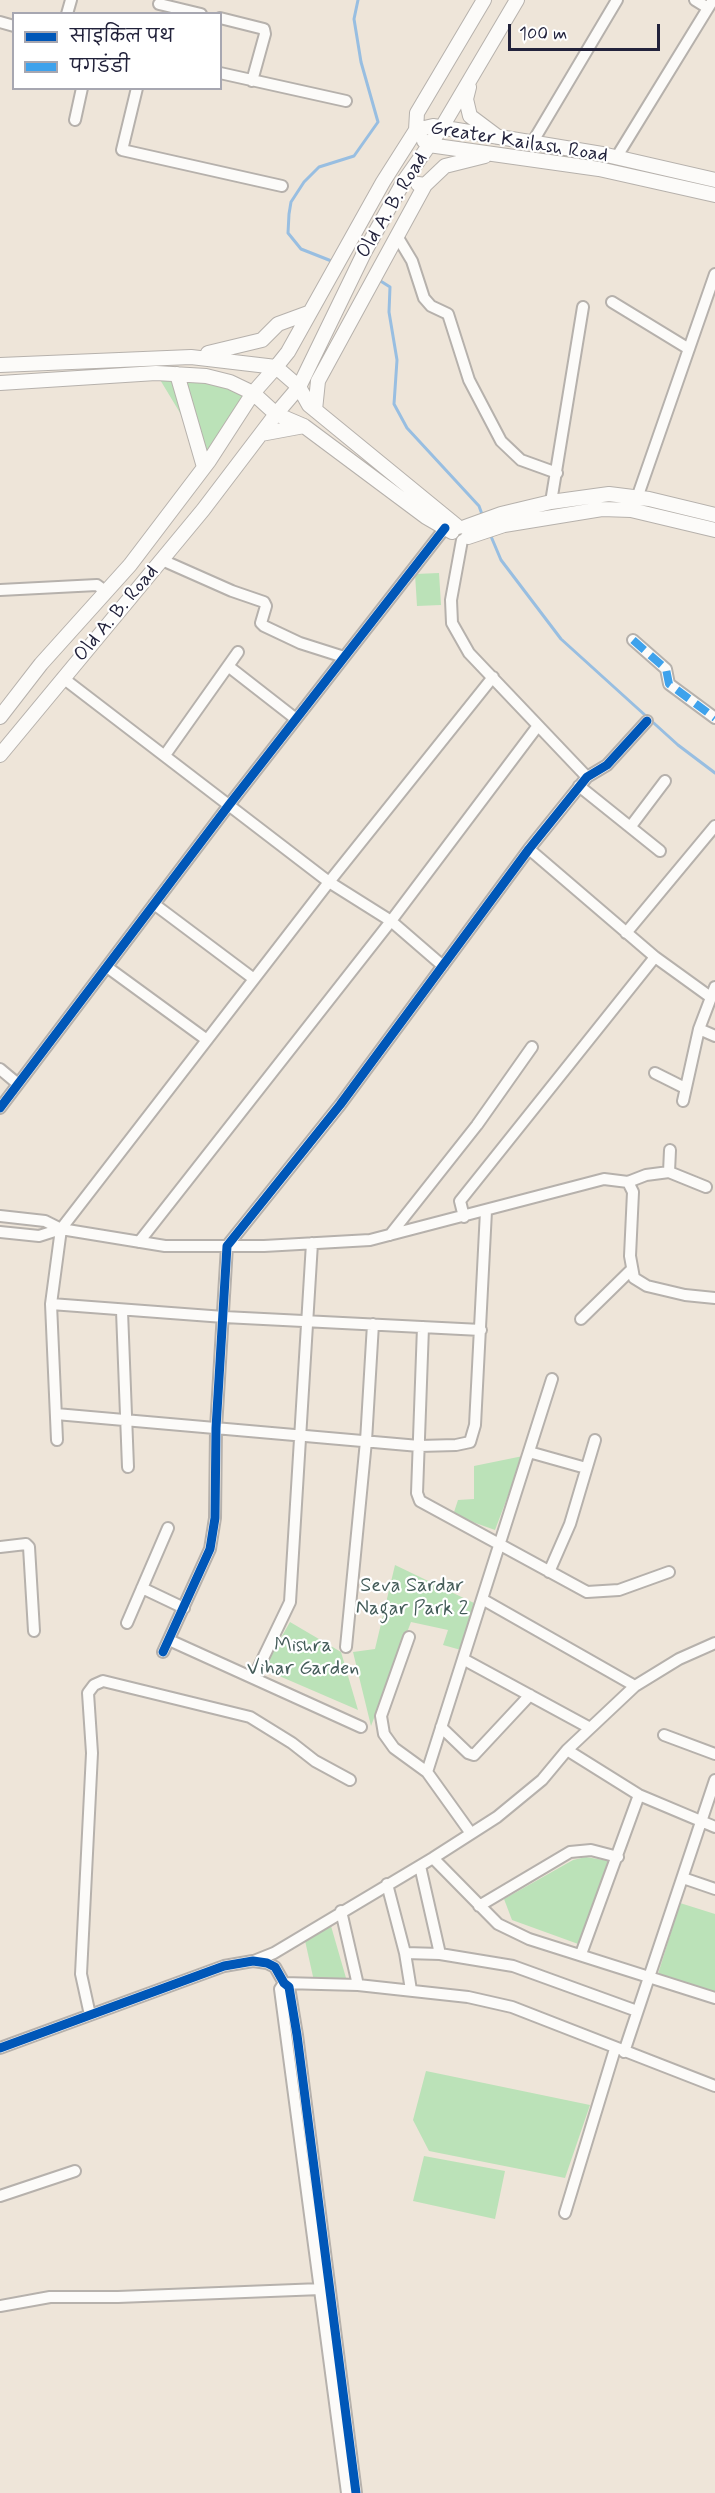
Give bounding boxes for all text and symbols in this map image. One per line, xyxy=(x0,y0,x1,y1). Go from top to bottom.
legend xyxy=(12,12,222,90)
scale bar xyxy=(511,12,662,50)
text: 100 m xyxy=(519,22,567,46)
text: साइकिल पथ xyxy=(70,25,174,49)
text: पगडंडी xyxy=(70,55,130,79)
street label: Greater Kailash Road xyxy=(429,117,609,169)
street label: Old A. B. Road xyxy=(352,149,434,263)
street label: Old A. B. Road xyxy=(70,561,164,667)
park label: Seva Sardar Nagar Park 2 xyxy=(356,1575,468,1622)
park label: Mishra Vihar Garden xyxy=(247,1635,359,1682)

